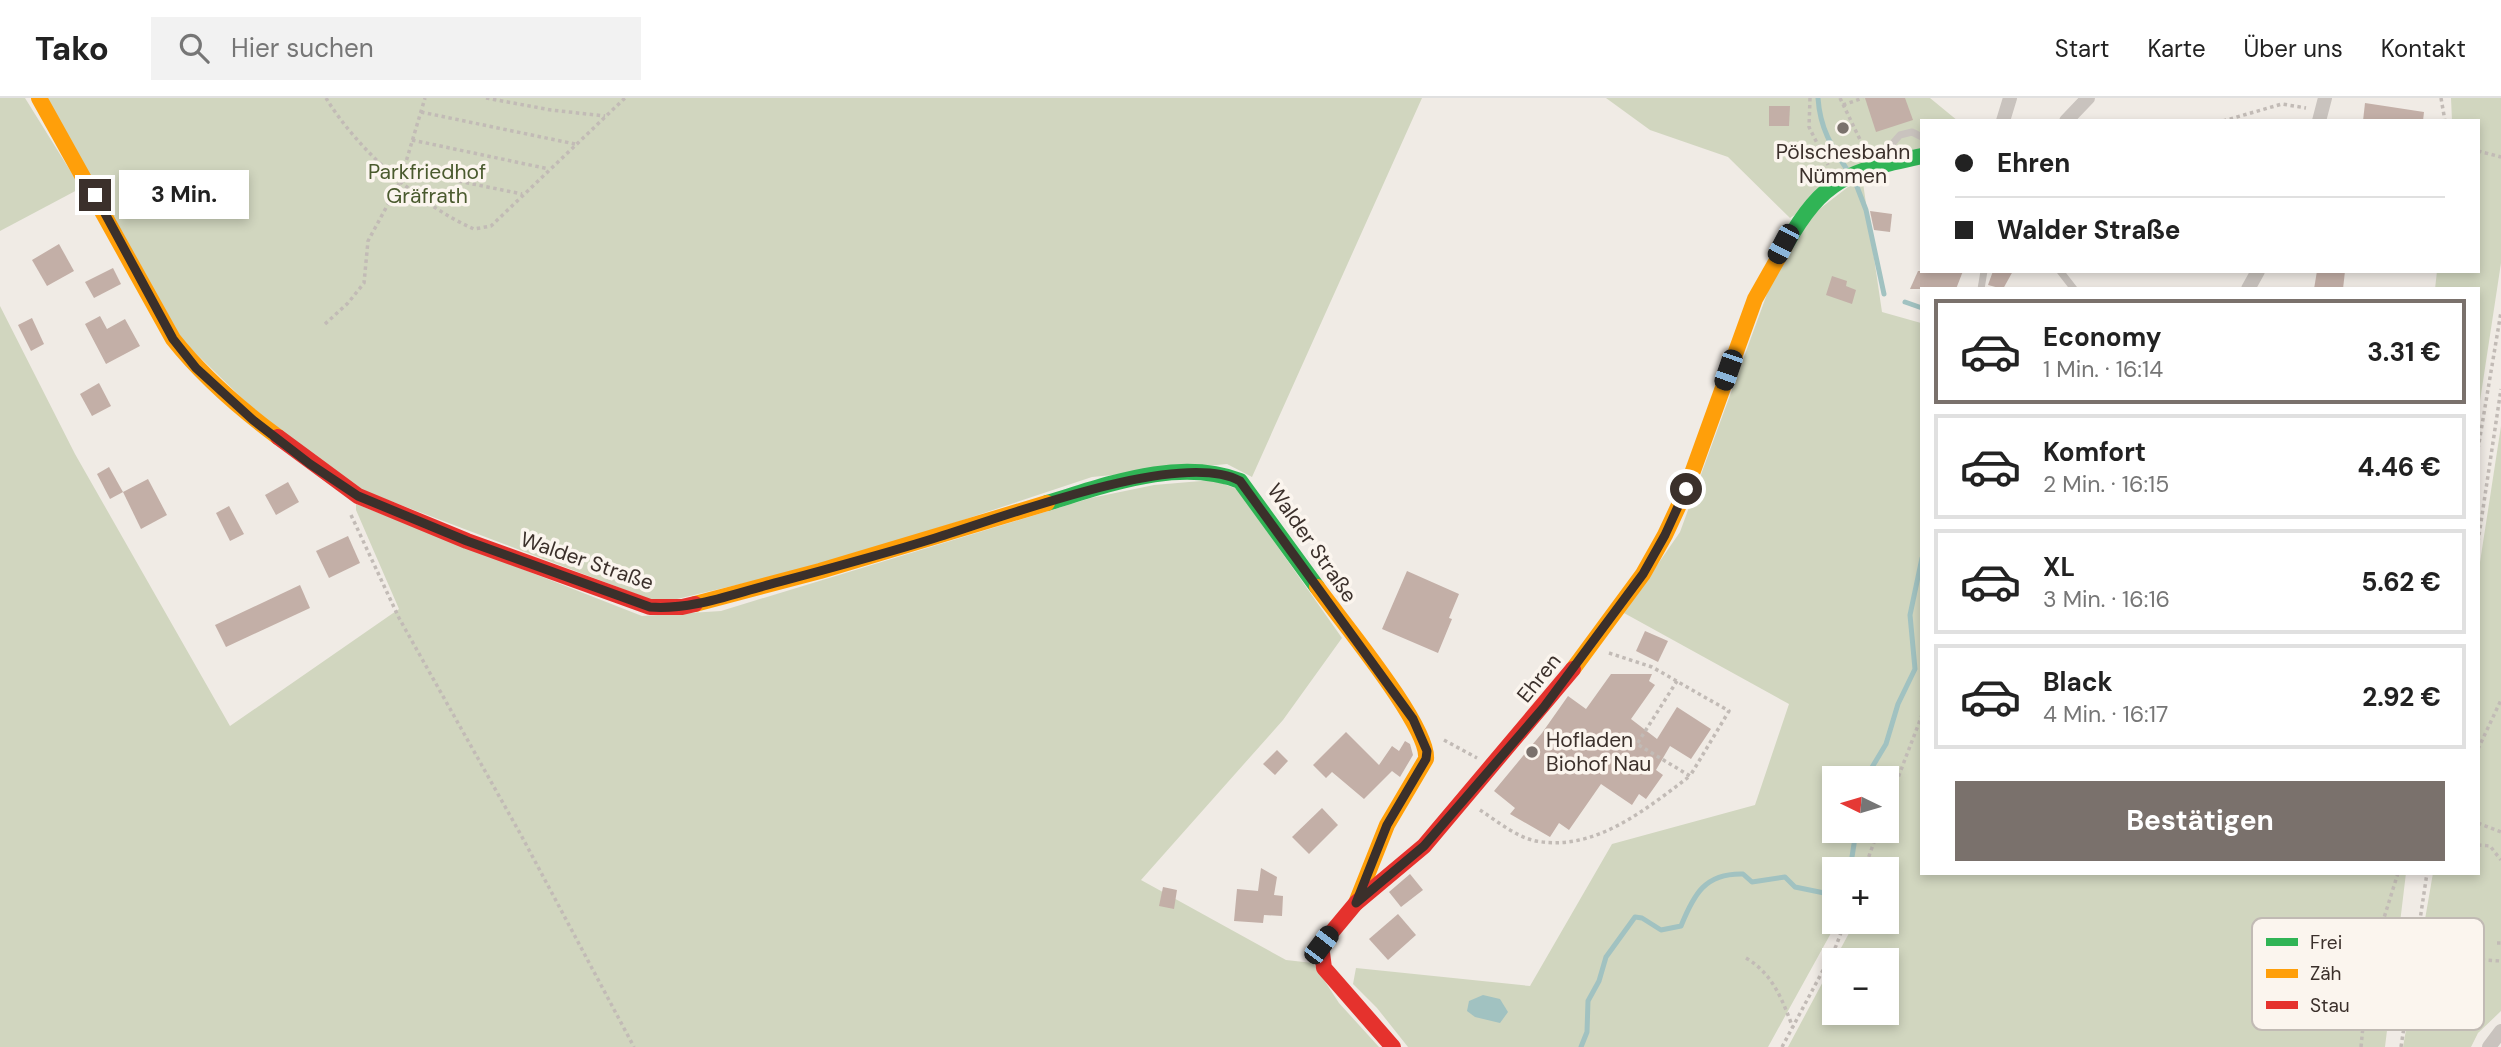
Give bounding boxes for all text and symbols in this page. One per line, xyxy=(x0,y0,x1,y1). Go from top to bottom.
search box xyxy=(151,17,641,80)
text: Tako xyxy=(35,27,109,70)
icon: search xyxy=(175,29,213,67)
text: Hier suchen xyxy=(231,31,374,65)
text: Start xyxy=(2055,33,2109,64)
text: Karte xyxy=(2147,33,2206,64)
text: Über uns xyxy=(2244,33,2343,64)
text: Kontakt xyxy=(2381,33,2466,64)
marker: Pölschesbahn Nümmen xyxy=(1835,120,1851,136)
place label: Pölschesbahn Nümmen xyxy=(1776,138,1910,190)
text: Ehren xyxy=(1997,146,2070,180)
park label: Parkfriedhof Gräfrath xyxy=(368,158,486,210)
callout: 3 Min. xyxy=(119,170,249,220)
route end xyxy=(79,179,111,211)
text: 3 Min. xyxy=(151,179,217,209)
text: Walder Straße xyxy=(1997,213,2180,247)
car xyxy=(1764,221,1803,267)
icon: car xyxy=(1959,320,2022,383)
text: Economy xyxy=(2043,320,2161,354)
text: 3.31 € xyxy=(2367,335,2441,369)
car xyxy=(1712,347,1745,393)
text: 1 Min. · 16:14 xyxy=(2043,354,2163,384)
icon: car xyxy=(1959,435,2022,498)
text: Komfort xyxy=(2043,435,2146,469)
text: 4.46 € xyxy=(2358,450,2441,484)
text: 2 Min. · 16:15 xyxy=(2043,469,2169,499)
route start xyxy=(1670,473,1702,505)
street label: Walder Straße xyxy=(1261,478,1363,608)
street label: Walder Straße xyxy=(517,525,657,597)
icon: car xyxy=(1959,550,2022,613)
text: XL xyxy=(2043,550,2075,584)
text: 5.62 € xyxy=(2361,565,2441,599)
text: 3 Min. · 16:16 xyxy=(2043,584,2170,614)
street label: Ehren xyxy=(1511,648,1567,708)
icon: car xyxy=(1959,665,2022,728)
text: Black xyxy=(2043,665,2113,699)
text: 2.92 € xyxy=(2362,680,2441,714)
text: 4 Min. · 16:17 xyxy=(2043,699,2168,729)
place label: Hofladen Biohof Nau xyxy=(1546,726,1651,778)
marker: Hofladen Biohof Nau xyxy=(1524,744,1540,760)
north arrow xyxy=(1822,766,1899,844)
map controls xyxy=(1822,766,1899,1025)
button: Bestätigen xyxy=(1955,781,2445,861)
button: + xyxy=(1822,857,1899,934)
legend xyxy=(2252,918,2484,1030)
car xyxy=(1300,922,1343,968)
text: Frei xyxy=(2310,930,2342,955)
button: − xyxy=(1822,948,1899,1025)
text: Zäh xyxy=(2310,961,2342,986)
text: Stau xyxy=(2310,993,2350,1018)

